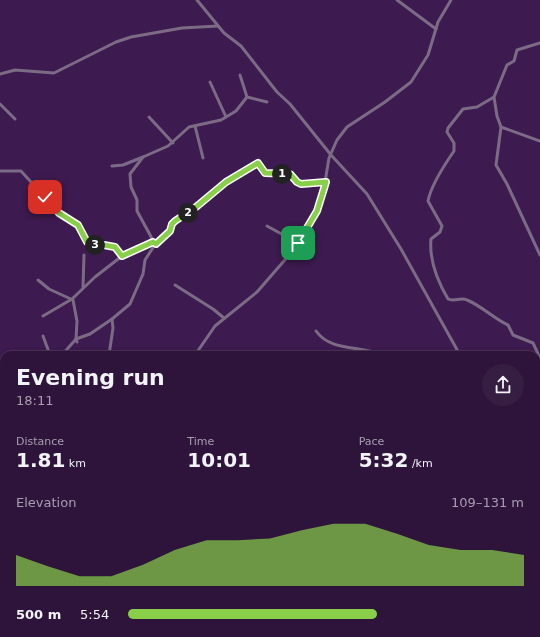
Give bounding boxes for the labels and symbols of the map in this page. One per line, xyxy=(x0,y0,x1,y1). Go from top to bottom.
pin: 1 xyxy=(272,164,292,184)
pin xyxy=(28,180,62,214)
pin: 2 xyxy=(178,203,198,223)
pin xyxy=(281,226,315,260)
pin: 3 xyxy=(85,235,105,255)

